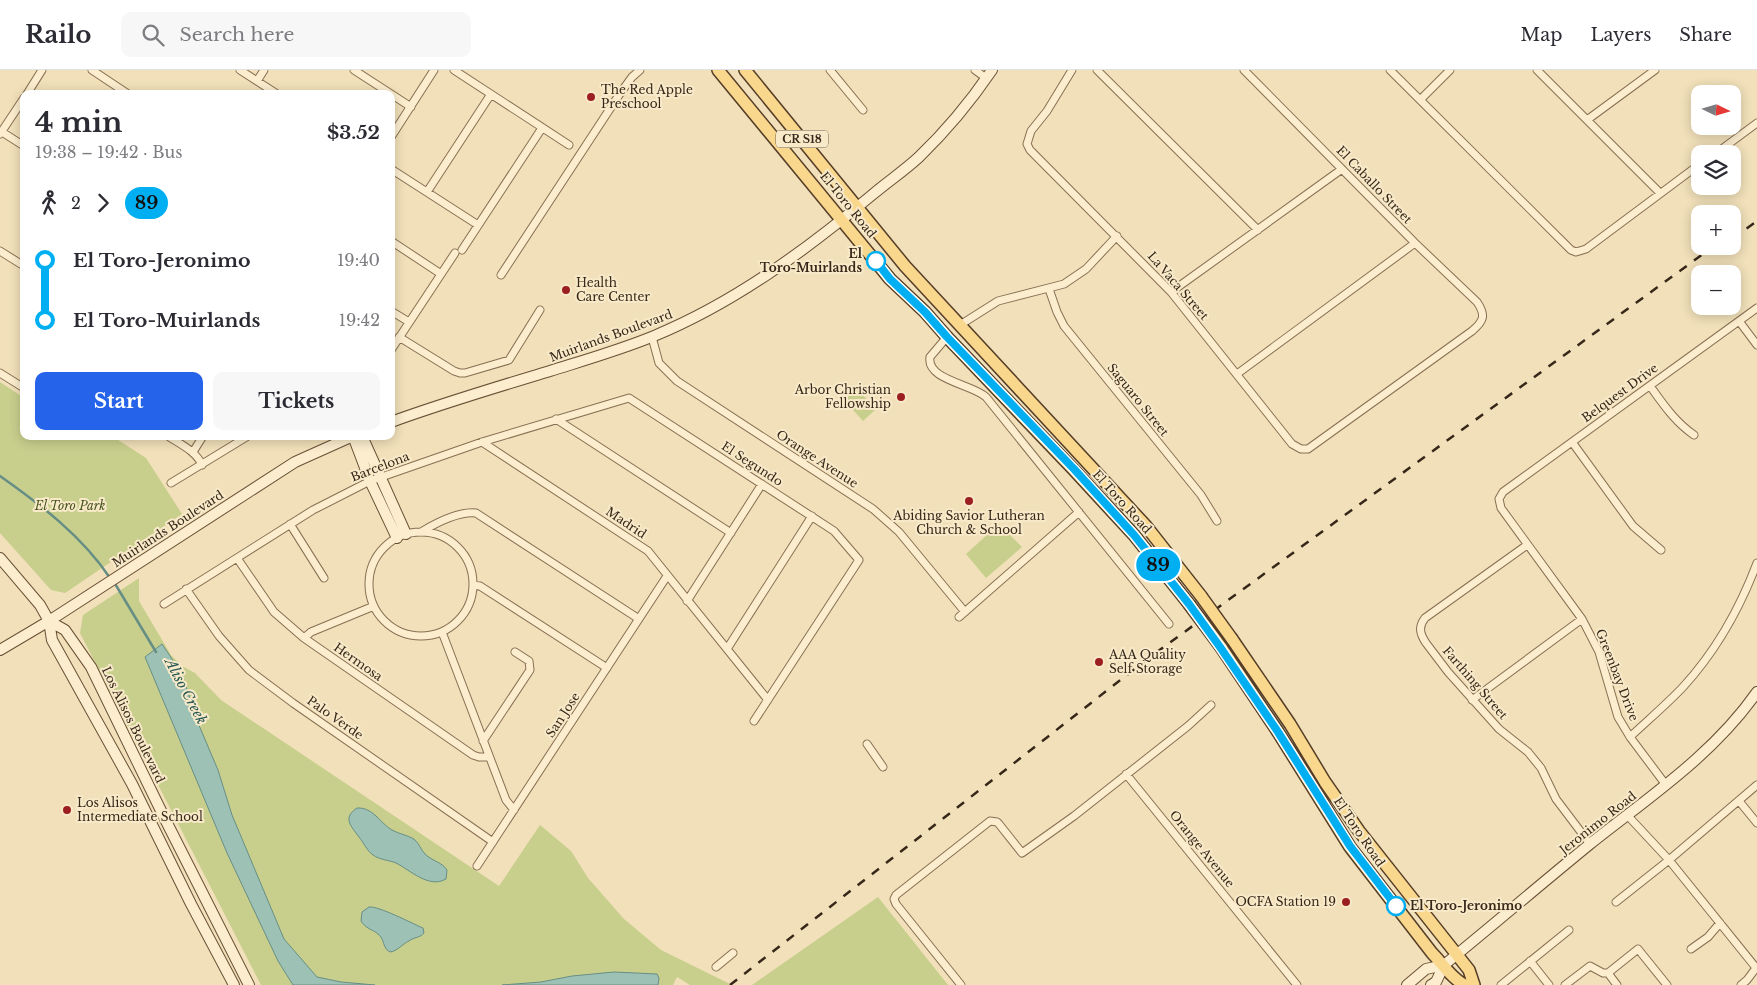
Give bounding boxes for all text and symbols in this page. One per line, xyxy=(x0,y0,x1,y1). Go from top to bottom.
search box xyxy=(121,12,471,57)
text: Railo xyxy=(25,20,91,49)
icon: search xyxy=(139,21,167,49)
text: Search here xyxy=(179,23,294,46)
text: Map xyxy=(1521,24,1562,46)
text: Layers xyxy=(1590,24,1651,46)
text: Share xyxy=(1679,24,1732,46)
place label: The Red Apple Preschool xyxy=(601,82,693,111)
north arrow xyxy=(1691,85,1741,135)
map controls xyxy=(1691,85,1741,315)
marker: The Red Apple Preschool xyxy=(585,91,597,103)
text: 4 min xyxy=(35,105,122,140)
text: $3.52 xyxy=(327,121,380,144)
road number: CR S18 xyxy=(776,131,828,148)
text: 19:38 – 19:42 · Bus xyxy=(35,142,182,162)
street label: El Caballo Street xyxy=(1334,143,1416,227)
button: layers xyxy=(1691,145,1741,195)
street label: El Toro Road xyxy=(817,169,880,241)
icon: walk xyxy=(35,189,63,217)
icon: forward xyxy=(89,189,117,217)
text: 89 xyxy=(135,192,158,214)
text: 2 xyxy=(71,193,81,213)
button: + xyxy=(1691,205,1741,255)
place label: El Toro-Muirlands xyxy=(760,246,863,275)
street label: La Vaca Street xyxy=(1145,248,1212,323)
text: El Toro-Jeronimo xyxy=(73,249,251,272)
text: 19:40 xyxy=(337,250,380,270)
marker: El Toro-Muirlands xyxy=(866,251,886,271)
button: − xyxy=(1691,265,1741,315)
place label: Health Care Center xyxy=(576,275,650,304)
marker: Health Care Center xyxy=(560,284,572,296)
street label: Muirlands Boulevard xyxy=(547,306,674,365)
text: El Toro-Muirlands xyxy=(73,309,260,332)
text: 19:42 xyxy=(339,310,380,330)
street label: Saguaro Street xyxy=(1104,360,1173,439)
street label: Belquest Drive xyxy=(1579,360,1661,425)
button: Start xyxy=(35,372,203,430)
button: Tickets xyxy=(213,372,380,430)
place label: Arbor Christian Fellowship xyxy=(794,382,891,411)
marker: Arbor Christian Fellowship xyxy=(895,391,907,403)
street label: Orange Avenue xyxy=(773,427,861,491)
street label: El Segundo xyxy=(719,438,786,489)
street label: Barcelona xyxy=(348,448,412,485)
street label: El Toro Road xyxy=(1090,467,1155,537)
street label: Muirlands Boulevard xyxy=(109,487,226,570)
marker: Abiding Savior Lutheran Church & School xyxy=(963,495,975,507)
park label: El Toro Park xyxy=(34,498,105,513)
street label: Madrid xyxy=(603,504,649,542)
place label: Abiding Savior Lutheran Church & School xyxy=(892,508,1045,537)
line badge: 89 xyxy=(1136,549,1180,581)
text: 89 xyxy=(1146,554,1170,576)
street label: Greenbay Drive xyxy=(1593,627,1642,723)
street label: Hermosa xyxy=(331,639,386,684)
street label: Farthing Street xyxy=(1440,643,1511,723)
place label: AAA Quality Self Storage xyxy=(1108,647,1186,676)
water label: Aliso Creek xyxy=(160,653,211,727)
marker: AAA Quality Self Storage xyxy=(1093,656,1105,668)
street label: Los Alisos Boulevard xyxy=(99,664,168,785)
street label: San Jose xyxy=(542,689,583,740)
street label: Palo Verde xyxy=(304,693,366,743)
street label: Jeronimo Road xyxy=(1555,788,1639,858)
street label: El Toro Road xyxy=(1331,794,1388,869)
place label: Los Alisos Intermediate School xyxy=(77,795,203,824)
marker: Los Alisos Intermediate School xyxy=(61,804,73,816)
street label: Orange Avenue xyxy=(1167,807,1238,890)
place label: OCFA Station 19 xyxy=(1235,894,1336,909)
marker: OCFA Station 19 xyxy=(1340,896,1352,908)
marker: El Toro-Jeronimo xyxy=(1386,896,1406,916)
place label: El Toro-Jeronimo xyxy=(1410,898,1522,913)

